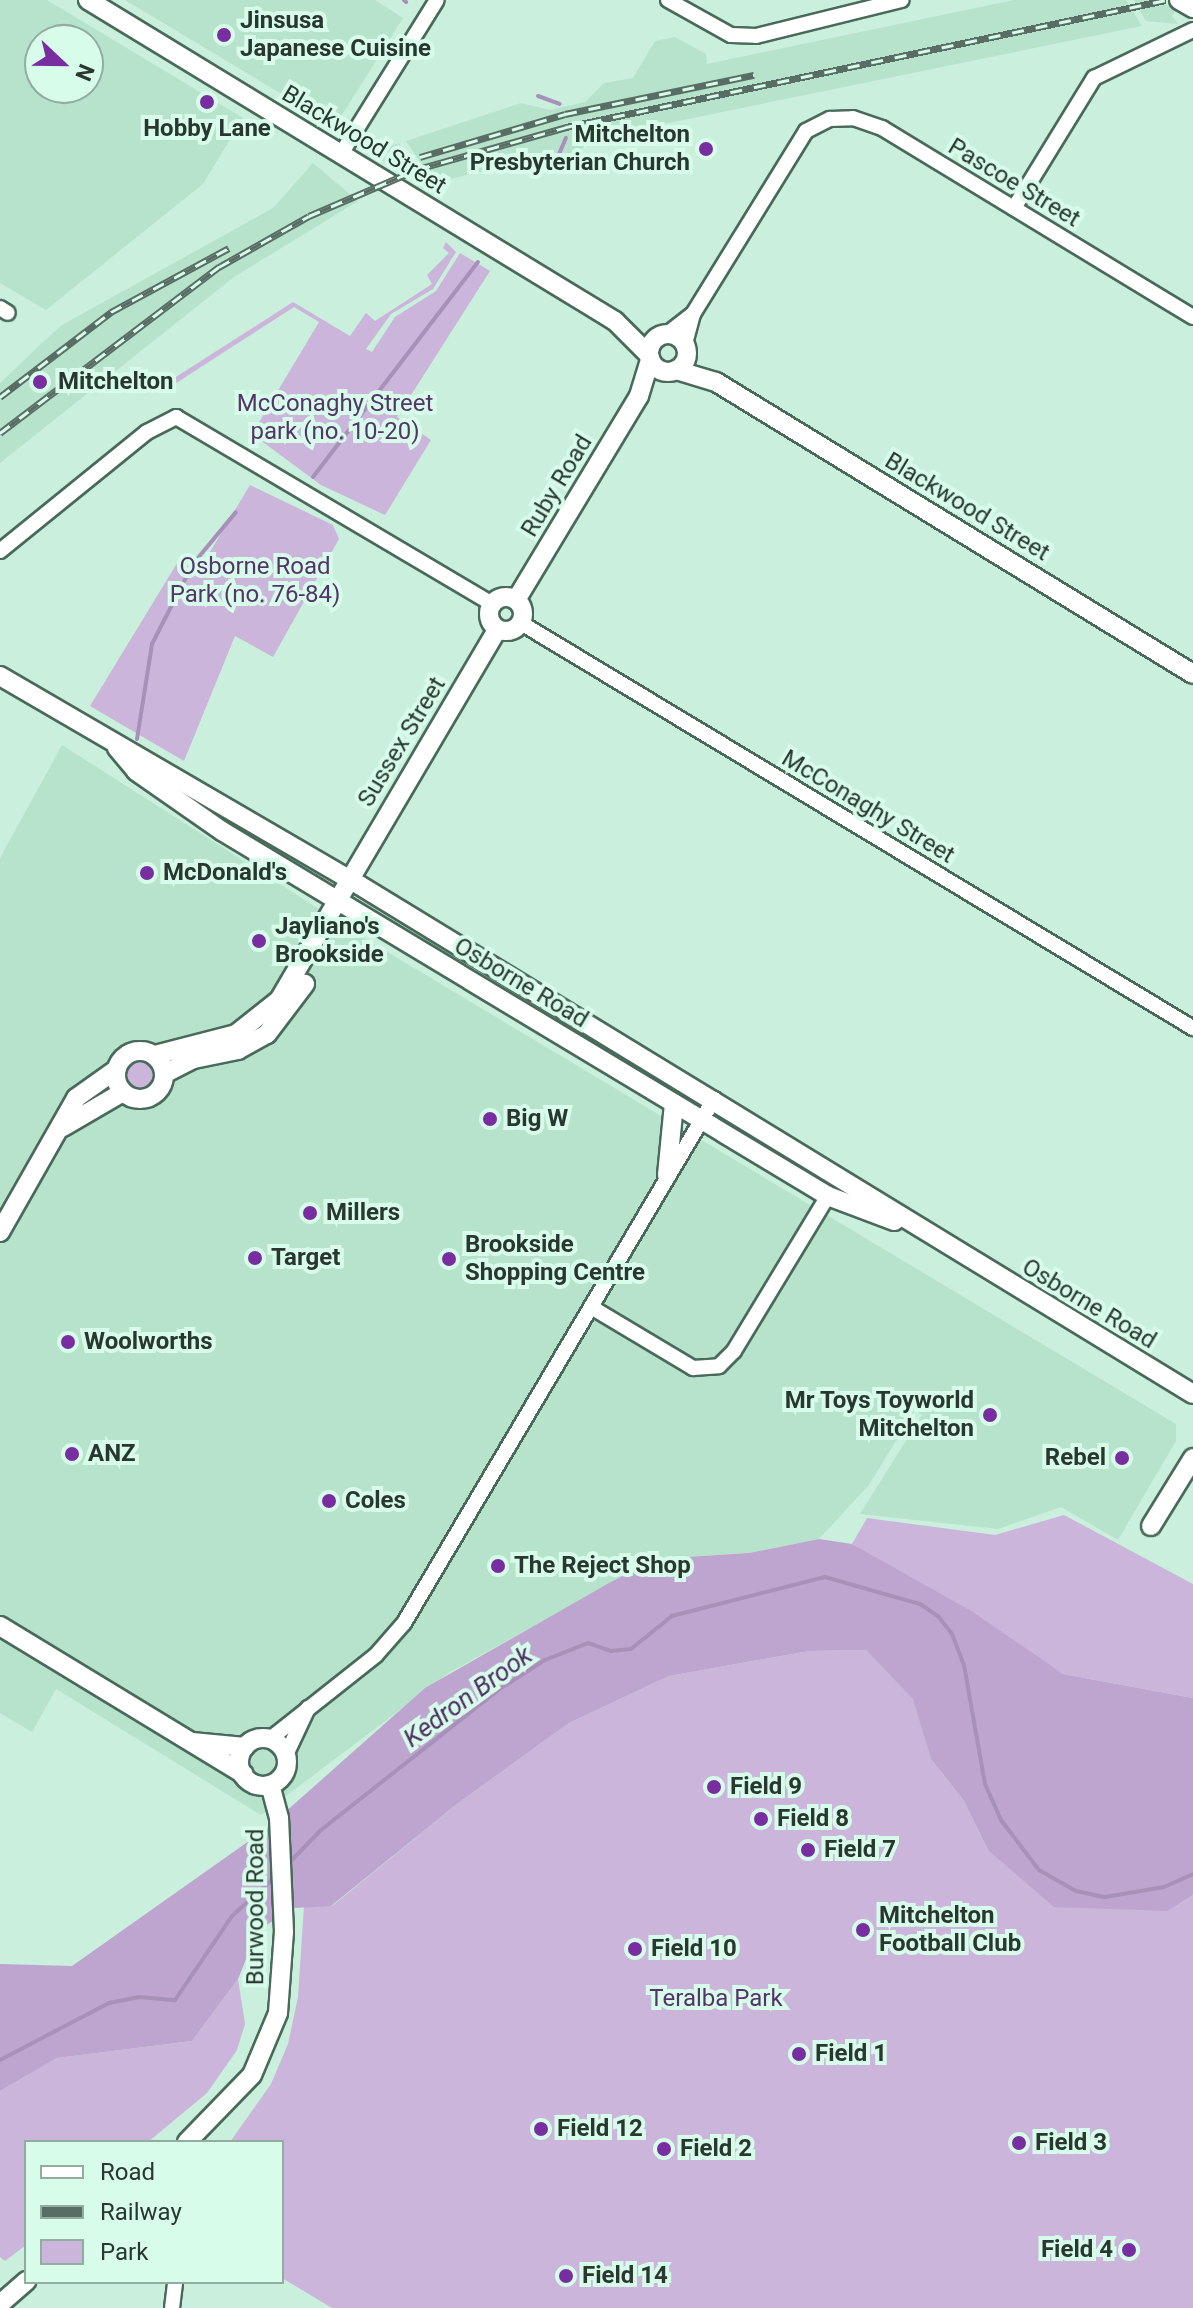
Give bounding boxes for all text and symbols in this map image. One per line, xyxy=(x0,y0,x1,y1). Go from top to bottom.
place label: Jinsusa Japanese Cuisine xyxy=(240,7,431,63)
north arrow xyxy=(24,24,104,104)
marker: Jinsusa Japanese Cuisine xyxy=(215,26,233,44)
text: N xyxy=(70,61,99,84)
street label: Blackwood Street xyxy=(277,80,451,200)
marker: Hobby Lane xyxy=(198,93,216,111)
place label: Hobby Lane xyxy=(143,115,271,143)
place label: Mitchelton Presbyterian Church xyxy=(470,121,690,177)
street label: Pascoe Street xyxy=(943,132,1085,234)
marker: Mitchelton Presbyterian Church xyxy=(697,140,715,158)
place label: Mitchelton xyxy=(58,368,174,396)
marker: Mitchelton xyxy=(29,371,51,393)
park label: McConaghy Street park (no. 10-20) xyxy=(237,390,433,446)
street label: Ruby Road xyxy=(515,430,599,542)
street label: Blackwood Street xyxy=(880,447,1054,567)
park label: Osborne Road Park (no. 76-84) xyxy=(170,553,340,609)
street label: Sussex Street xyxy=(352,672,452,812)
street label: McConaghy Street xyxy=(776,744,960,870)
place label: McDonald's xyxy=(163,859,287,887)
marker: McDonald's xyxy=(138,864,156,882)
place label: Jayliano's Brookside xyxy=(275,913,384,969)
marker: Jayliano's Brookside xyxy=(250,932,268,950)
street label: Osborne Road xyxy=(449,932,593,1034)
place label: Big W xyxy=(506,1105,568,1133)
marker: Big W xyxy=(481,1110,499,1128)
place label: Millers xyxy=(326,1199,400,1227)
marker: Millers xyxy=(301,1204,319,1222)
place label: Brookside Shopping Centre xyxy=(465,1231,645,1287)
place label: Target xyxy=(271,1244,340,1272)
marker: Target xyxy=(246,1249,264,1267)
marker: Brookside Shopping Centre xyxy=(440,1250,458,1268)
street label: Osborne Road xyxy=(1017,1253,1161,1355)
place label: Woolworths xyxy=(84,1328,213,1356)
marker: Woolworths xyxy=(59,1333,77,1351)
place label: Mr Toys Toyworld Mitchelton xyxy=(784,1387,974,1443)
marker: Mr Toys Toyworld Mitchelton xyxy=(981,1406,999,1424)
place label: ANZ xyxy=(88,1440,136,1468)
place label: Rebel xyxy=(1045,1444,1106,1472)
marker: ANZ xyxy=(63,1445,81,1463)
marker: Rebel xyxy=(1113,1449,1131,1467)
place label: Coles xyxy=(345,1487,406,1515)
marker: Coles xyxy=(320,1492,338,1510)
place label: The Reject Shop xyxy=(514,1552,691,1580)
marker: The Reject Shop xyxy=(489,1557,507,1575)
water label: Kedron Brook xyxy=(397,1640,539,1754)
place label: Field 9 xyxy=(730,1773,802,1801)
marker: Field 9 xyxy=(705,1778,723,1796)
place label: Field 8 xyxy=(777,1805,849,1833)
marker: Field 8 xyxy=(752,1810,770,1828)
street label: Burwood Road xyxy=(242,1829,270,1985)
place label: Field 7 xyxy=(824,1836,896,1864)
marker: Field 7 xyxy=(799,1841,817,1859)
place label: Mitchelton Football Club xyxy=(879,1902,1021,1958)
marker: Mitchelton Football Club xyxy=(854,1921,872,1939)
place label: Field 10 xyxy=(651,1935,737,1963)
marker: Field 10 xyxy=(626,1940,644,1958)
park label: Teralba Park xyxy=(649,1985,783,2013)
place label: Field 1 xyxy=(815,2040,887,2068)
marker: Field 1 xyxy=(790,2045,808,2063)
place label: Field 12 xyxy=(557,2115,643,2143)
marker: Field 12 xyxy=(532,2120,550,2138)
place label: Field 3 xyxy=(1035,2129,1107,2157)
marker: Field 3 xyxy=(1010,2134,1028,2152)
place label: Field 2 xyxy=(680,2135,752,2163)
legend xyxy=(24,2140,284,2284)
marker: Field 2 xyxy=(655,2140,673,2158)
text: Road xyxy=(100,2158,155,2186)
text: Railway xyxy=(100,2198,182,2226)
place label: Field 4 xyxy=(1041,2236,1113,2264)
text: Park xyxy=(100,2238,148,2266)
marker: Field 4 xyxy=(1120,2241,1138,2259)
place label: Field 14 xyxy=(582,2262,668,2290)
marker: Field 14 xyxy=(557,2267,575,2285)

